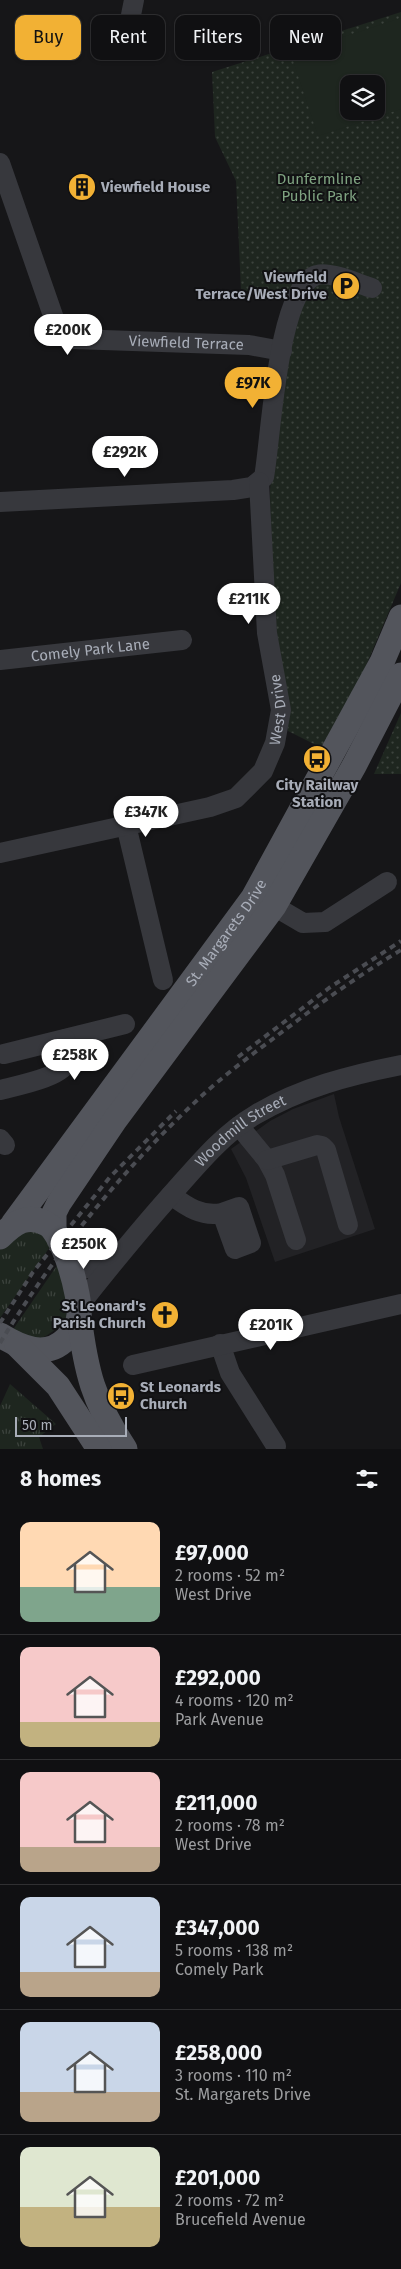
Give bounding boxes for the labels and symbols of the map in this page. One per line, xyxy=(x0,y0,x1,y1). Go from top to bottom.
park label: Dunfermline Public Park xyxy=(277,170,361,205)
building icon: Viewfield House xyxy=(67,172,97,202)
place label: Viewfield House xyxy=(100,178,210,196)
place label: Viewfield Terrace/West Drive xyxy=(195,268,327,303)
parking icon: Viewfield Terrace/West Drive xyxy=(331,271,361,301)
pin: £200K xyxy=(33,314,103,356)
street label: Viewfield Terrace xyxy=(128,332,244,354)
pin: £97K xyxy=(223,366,283,409)
pin: £292K xyxy=(90,436,160,478)
pin: £211K xyxy=(214,582,284,625)
street label: Comely Park Lane xyxy=(30,635,151,666)
street label: West Drive xyxy=(266,673,290,747)
bus stop icon: City Railway Station xyxy=(302,744,332,774)
place label: City Railway Station xyxy=(276,776,359,811)
pin: £347K xyxy=(111,796,181,838)
street label: St. Margarets Drive xyxy=(182,876,270,990)
pin: £258K xyxy=(40,1038,110,1081)
street label: Woodmill Street xyxy=(191,1091,289,1171)
pin: £250K xyxy=(49,1228,119,1270)
place label: St Leonard's Parish Church xyxy=(53,1297,146,1332)
church icon: St Leonard's Parish Church xyxy=(150,1300,180,1330)
pin: £201K xyxy=(236,1308,306,1351)
place label: St Leonards Church xyxy=(140,1378,221,1413)
bus stop icon: St Leonards Church xyxy=(106,1381,136,1411)
scale bar xyxy=(15,1414,128,1437)

